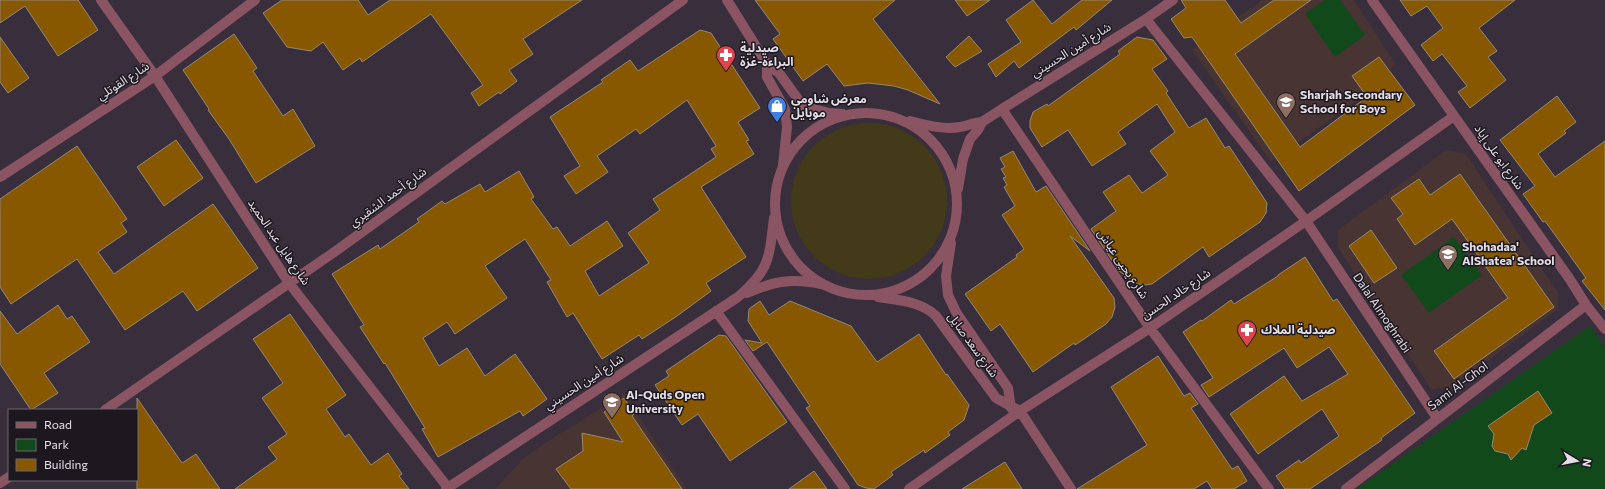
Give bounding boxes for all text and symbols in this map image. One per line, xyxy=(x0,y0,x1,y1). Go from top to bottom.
street label: شارع أمين الحسيني xyxy=(1028,19,1115,83)
place label: صيدلية البراءة-غزة xyxy=(740,40,793,69)
pharmacy icon: صيدلية البراءة-غزة xyxy=(715,44,737,72)
street label: شارع القوتلي xyxy=(94,58,153,105)
place label: Sharjah Secondary School for Boys xyxy=(1300,87,1403,115)
place label: معرض شاومي موبايل xyxy=(791,91,867,120)
school or university icon: Sharjah Secondary School for Boys xyxy=(1275,91,1297,119)
shop icon: معرض شاومي موبايل xyxy=(766,95,788,123)
street label: شارع ابو على إياد xyxy=(1470,121,1527,193)
street label: شارع أحمد الشقيري xyxy=(346,164,431,232)
street label: شارع هايل عبد الحميد xyxy=(243,196,314,289)
street label: شارع يحيى عياش xyxy=(1093,226,1152,303)
place label: Shohadaa' AlShatea' School xyxy=(1462,239,1555,267)
school or university icon: Shohadaa' AlShatea' School xyxy=(1437,243,1459,271)
street label: شارع خالد الحسن xyxy=(1138,265,1214,324)
street label: Dalal Almoghrabi xyxy=(1351,270,1415,355)
street label: شارع سعد صايل xyxy=(943,309,1002,381)
pharmacy icon: صيدلية الملاك xyxy=(1236,319,1258,347)
place label: صيدلية الملاك xyxy=(1261,322,1336,337)
street label: شارع أمين الحسيني xyxy=(541,350,628,415)
street label: Sami Al-Ghol xyxy=(1425,358,1490,412)
place label: Al-Quds Open University xyxy=(626,387,705,415)
school or university icon: Al-Quds Open University xyxy=(601,391,623,419)
legend xyxy=(8,409,138,481)
text: Road xyxy=(44,417,72,431)
text: Park xyxy=(44,437,70,451)
north arrow xyxy=(1557,441,1597,481)
text: Building xyxy=(44,457,88,471)
text: N xyxy=(1580,458,1594,468)

